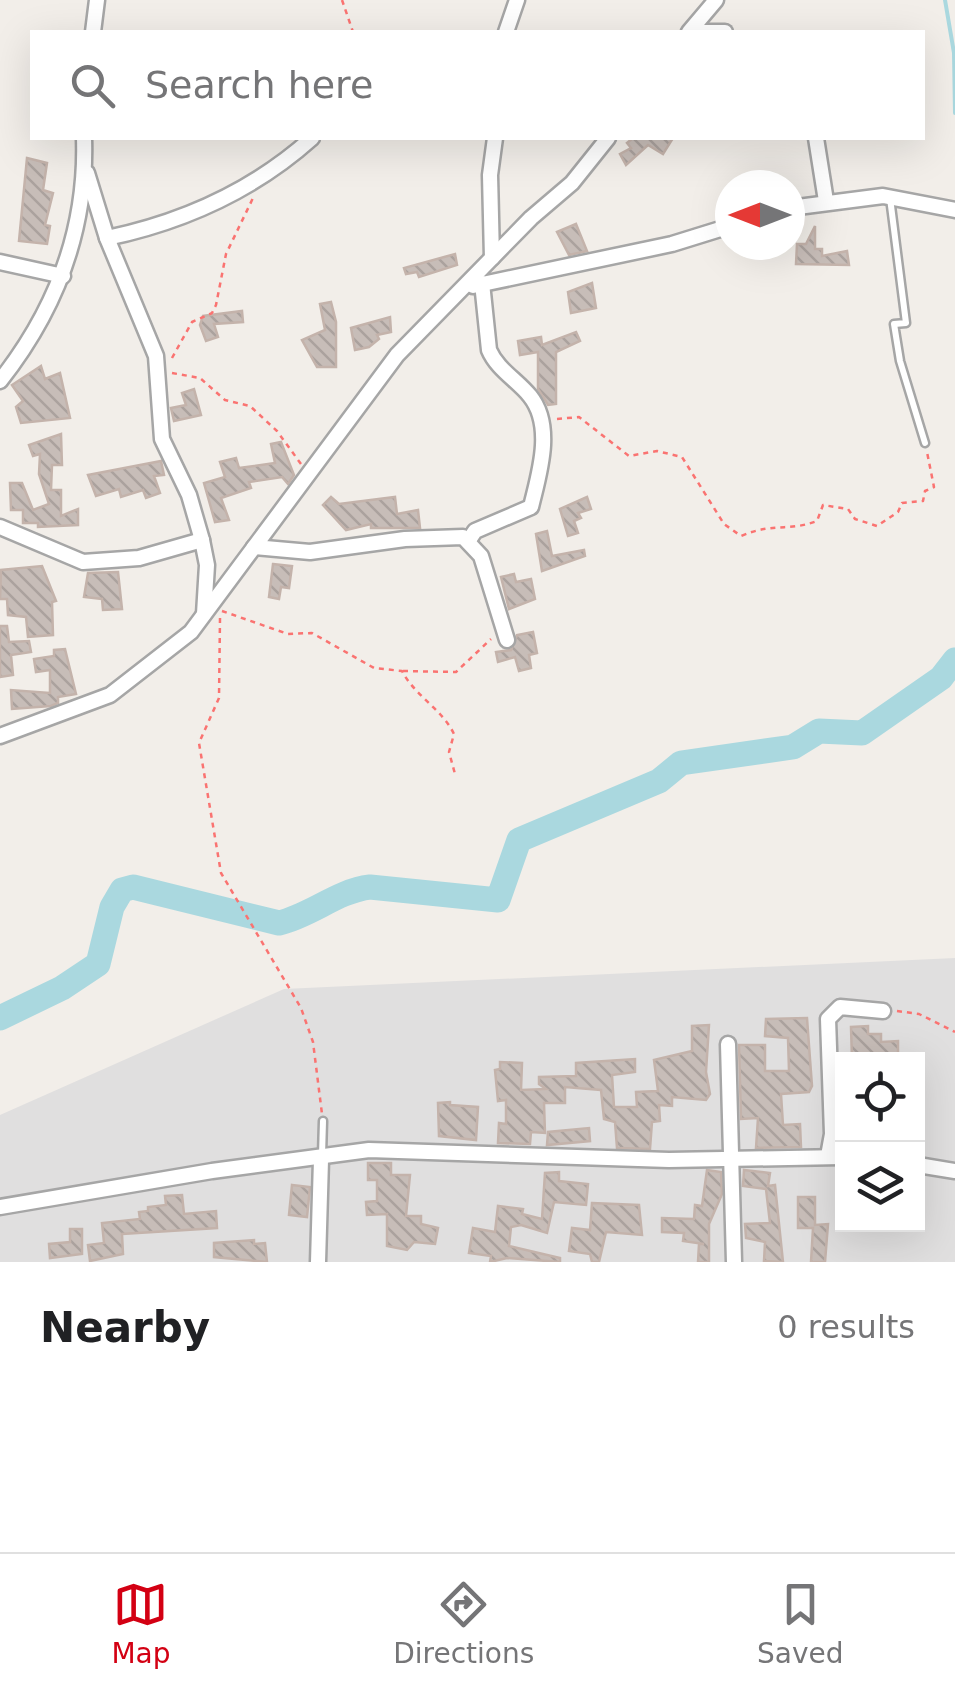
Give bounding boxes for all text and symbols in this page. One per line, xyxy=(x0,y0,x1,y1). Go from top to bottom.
search box xyxy=(30,30,925,140)
icon: search xyxy=(65,58,120,113)
text: Search here xyxy=(145,63,373,107)
north arrow xyxy=(715,170,805,260)
map controls xyxy=(835,1052,925,1232)
button: locate xyxy=(835,1052,925,1142)
button: layers xyxy=(835,1142,925,1232)
text: Nearby xyxy=(40,1303,210,1352)
text: 0 results xyxy=(777,1308,915,1346)
tab: Map xyxy=(111,1577,170,1670)
tab: Directions xyxy=(393,1577,534,1670)
tab: Saved xyxy=(757,1577,844,1670)

